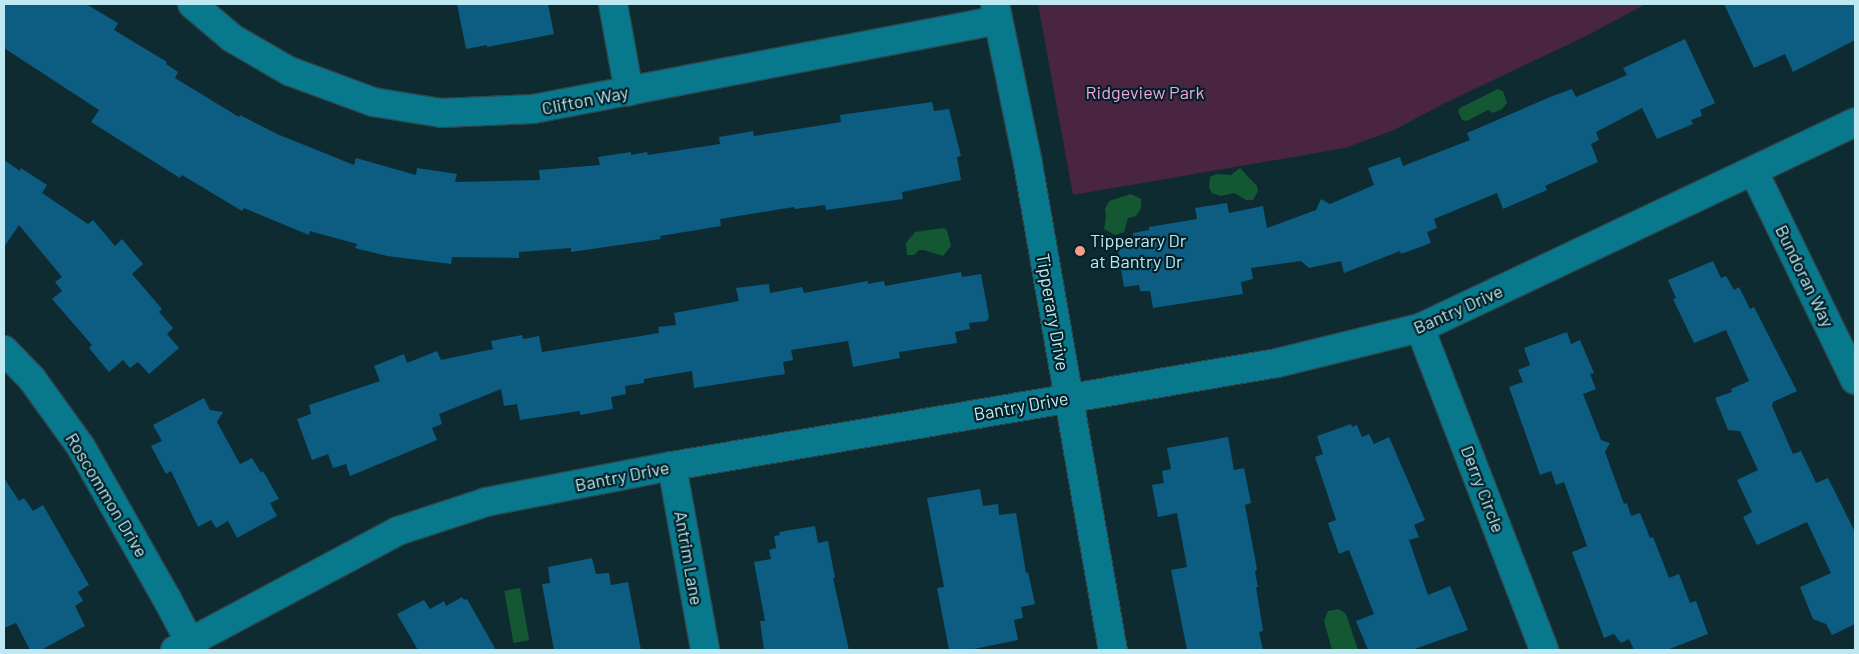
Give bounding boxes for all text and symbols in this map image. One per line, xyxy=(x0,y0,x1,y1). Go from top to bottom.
street label: Clifton Way xyxy=(540,81,630,119)
park label: Ridgeview Park xyxy=(1086,81,1204,103)
street label: Bundoran Way xyxy=(1771,221,1839,331)
place label: Tipperary Dr at Bantry Dr xyxy=(1090,230,1186,272)
marker: Tipperary Dr at Bantry Dr xyxy=(1074,245,1086,257)
street label: Tipperary Drive xyxy=(1032,252,1074,372)
street label: Bantry Drive xyxy=(1410,280,1506,338)
street label: Bantry Drive xyxy=(972,387,1070,425)
street label: Roscommon Drive xyxy=(61,429,153,561)
street label: Derry Circle xyxy=(1457,443,1509,535)
street label: Bantry Drive xyxy=(573,456,671,496)
street label: Antrim Lane xyxy=(670,509,708,607)

